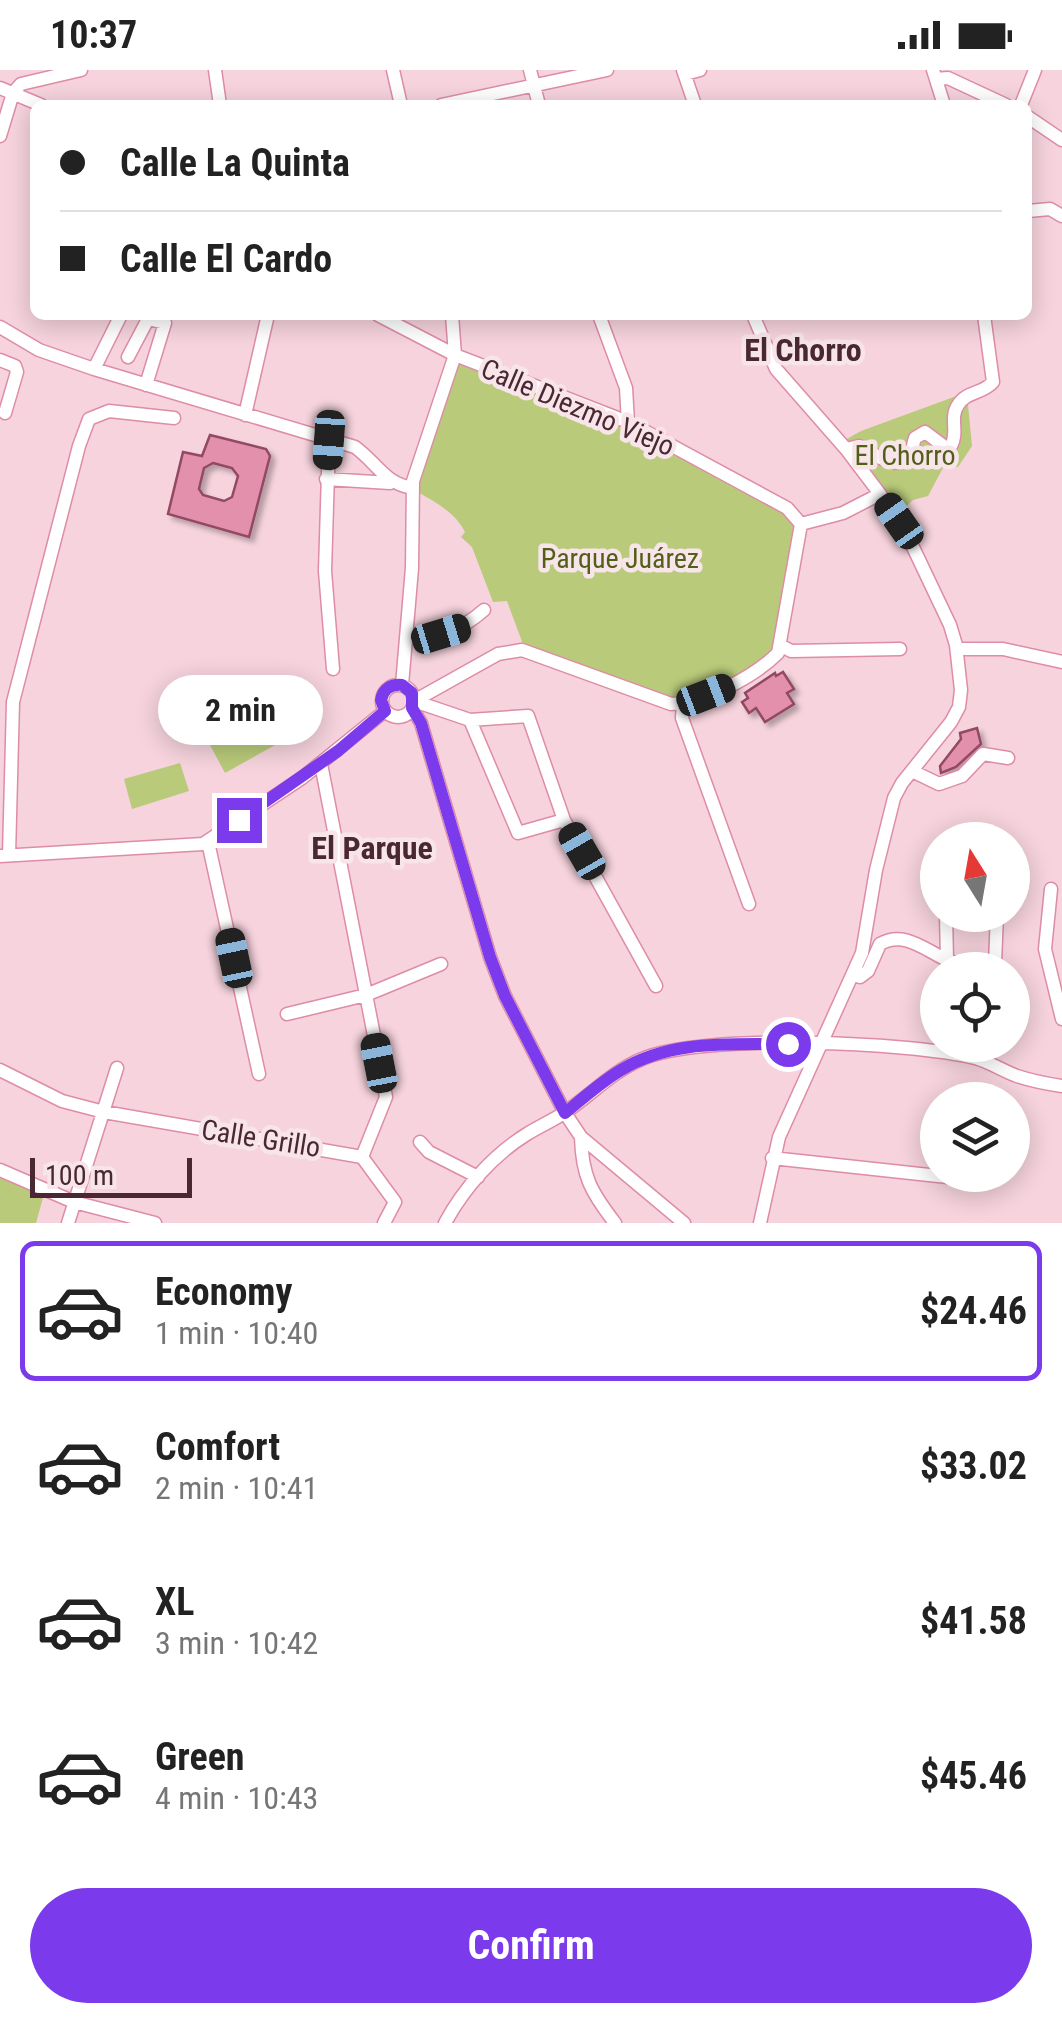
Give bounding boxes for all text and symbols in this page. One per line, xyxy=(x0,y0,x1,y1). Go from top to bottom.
text: 10:37 xyxy=(50,13,137,57)
text: Calle La Quinta xyxy=(120,141,350,185)
text: Calle El Cardo xyxy=(120,237,332,281)
district label: El Chorro xyxy=(744,331,862,369)
street label: Calle Diezmo Viejo xyxy=(476,352,679,463)
car xyxy=(312,409,346,471)
park label: El Chorro xyxy=(854,439,956,472)
car xyxy=(870,488,928,554)
park label: Parque Juárez xyxy=(541,542,699,575)
car xyxy=(408,611,474,657)
car xyxy=(673,670,739,720)
callout: 2 min xyxy=(156,675,322,745)
text: 2 min xyxy=(205,691,276,729)
route end xyxy=(217,798,262,843)
car xyxy=(554,818,610,884)
north arrow xyxy=(920,822,1030,932)
map controls xyxy=(920,822,1030,1192)
district label: El Parque xyxy=(311,829,433,867)
car xyxy=(213,926,255,990)
button: locate xyxy=(920,952,1030,1062)
route start xyxy=(766,1022,811,1067)
car xyxy=(359,1031,399,1095)
button: layers xyxy=(920,1082,1030,1192)
street label: Calle Grillo xyxy=(199,1113,323,1164)
scale bar xyxy=(30,1153,192,1198)
text: 100 m xyxy=(45,1159,114,1192)
icon: car xyxy=(35,1266,125,1356)
text: Economy xyxy=(155,1270,292,1314)
text: $24.46 xyxy=(920,1289,1027,1333)
text: 1 min · 10:40 xyxy=(155,1314,318,1352)
icon: car xyxy=(35,1421,125,1511)
text: Comfort xyxy=(155,1425,280,1469)
text: $33.02 xyxy=(920,1444,1027,1488)
text: 2 min · 10:41 xyxy=(155,1469,318,1507)
icon: car xyxy=(35,1576,125,1666)
text: XL xyxy=(155,1580,194,1624)
text: $41.58 xyxy=(920,1599,1027,1643)
text: 3 min · 10:42 xyxy=(155,1624,318,1662)
icon: car xyxy=(35,1731,125,1821)
text: Green xyxy=(155,1735,245,1779)
text: $45.46 xyxy=(920,1754,1027,1798)
text: 4 min · 10:43 xyxy=(155,1779,318,1817)
button: Confirm xyxy=(30,1888,1032,2003)

